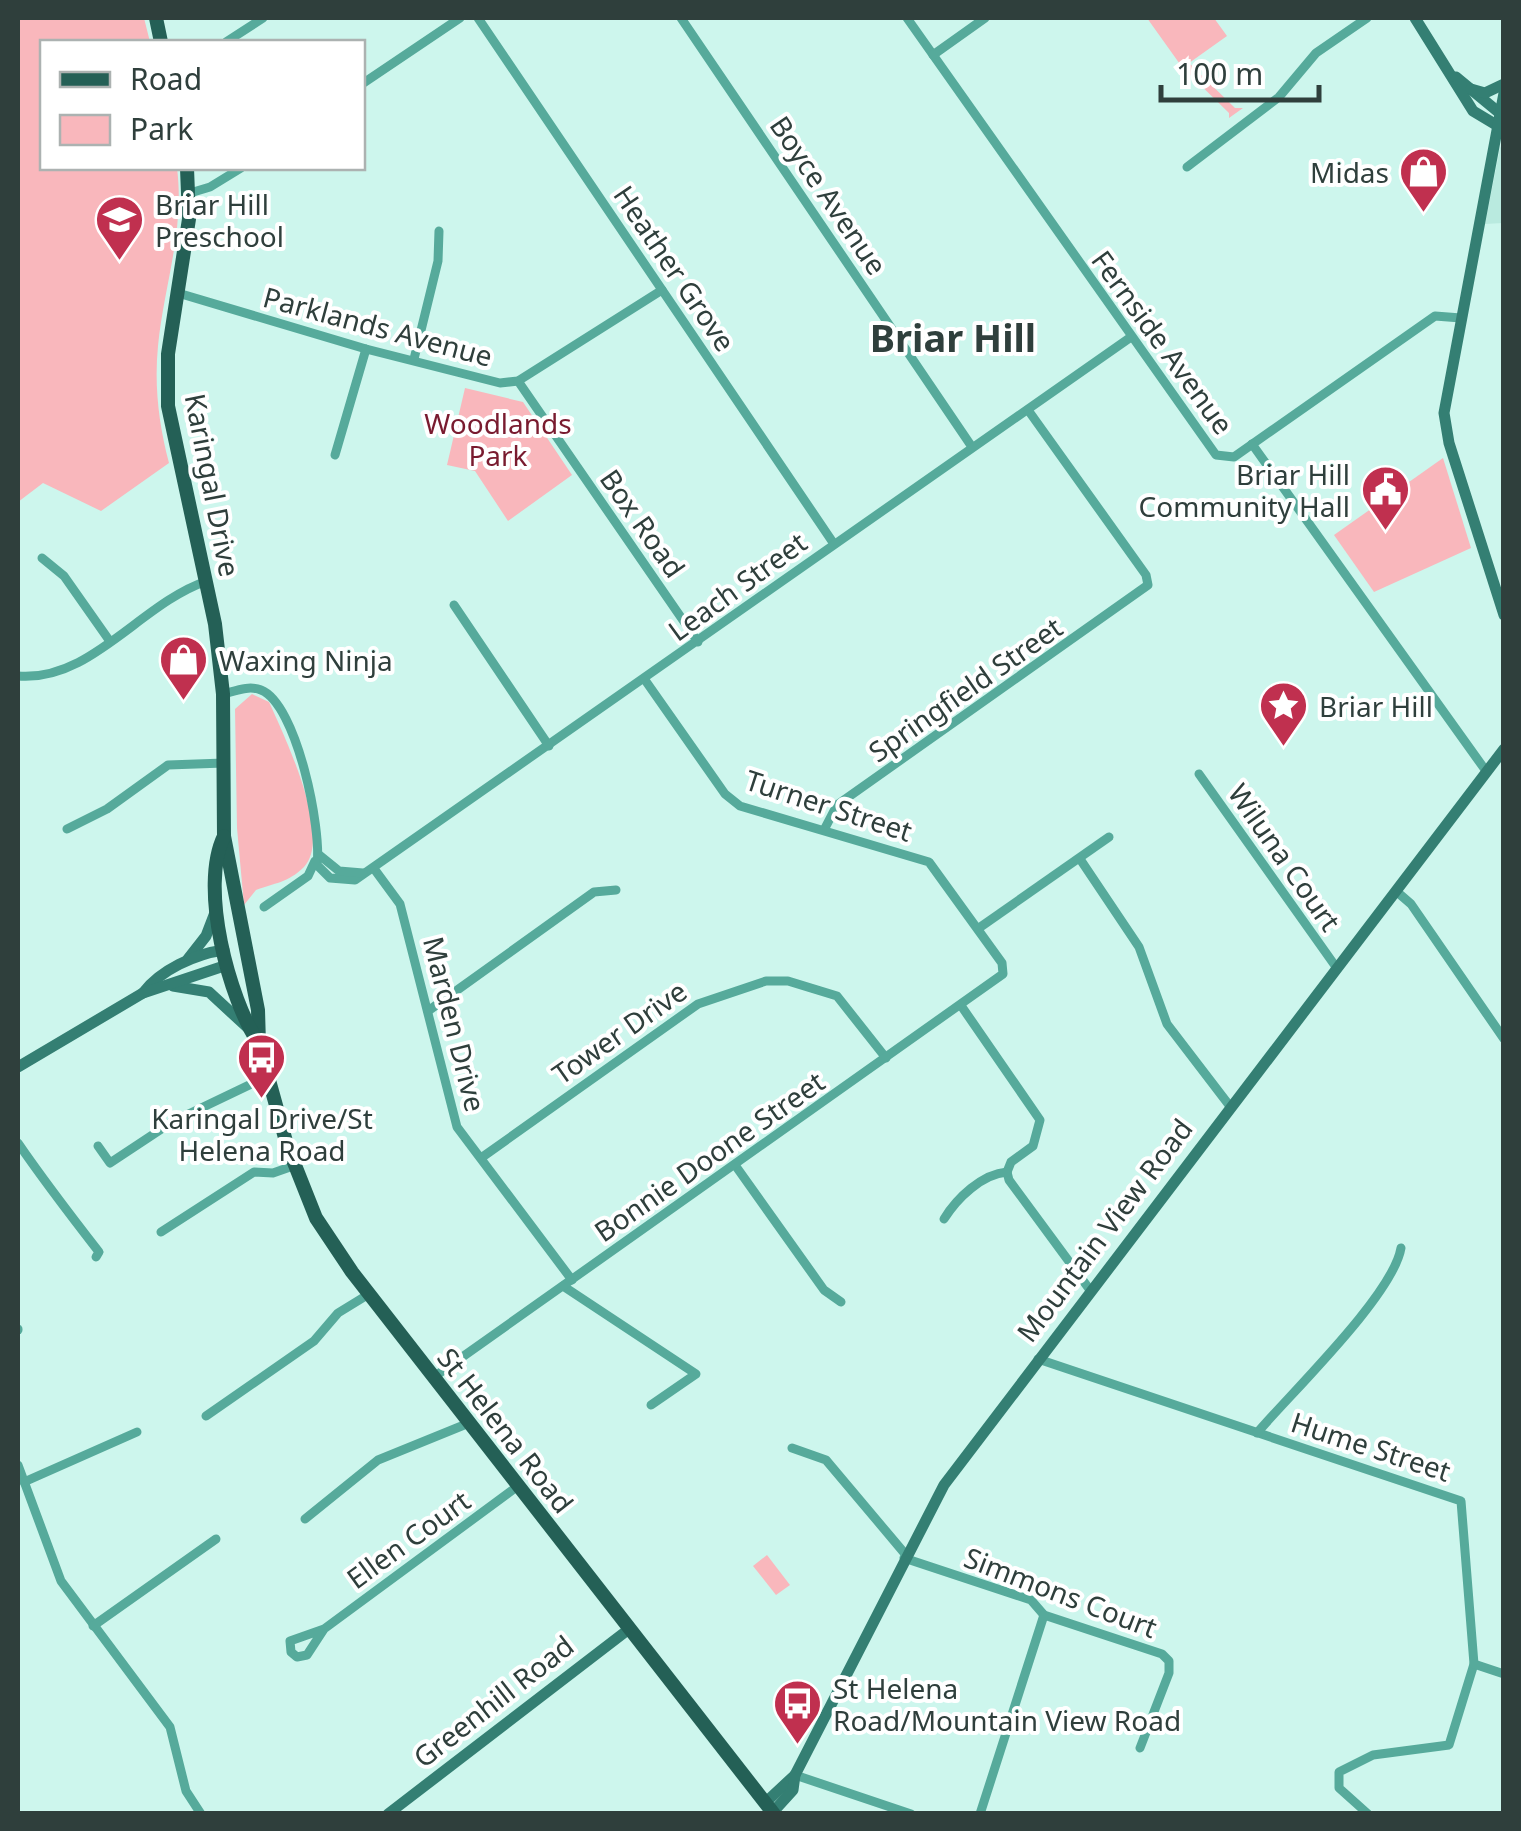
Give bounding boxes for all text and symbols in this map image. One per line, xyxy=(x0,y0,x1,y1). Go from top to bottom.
legend xyxy=(40,40,365,170)
scale bar xyxy=(1161,40,1318,102)
text: 100 m xyxy=(1176,53,1263,94)
text: Road xyxy=(130,58,202,99)
text: Park xyxy=(130,108,193,149)
street label: Boyce Avenue xyxy=(762,108,896,282)
shop icon: Midas xyxy=(1398,146,1450,214)
place label: Midas xyxy=(1310,153,1389,191)
street label: Heather Grove xyxy=(606,178,744,358)
place label: Briar Hill Preschool xyxy=(155,185,284,255)
school or university icon: Briar Hill Preschool xyxy=(94,194,146,262)
street label: Fernside Avenue xyxy=(1083,242,1243,442)
street label: Parklands Avenue xyxy=(259,277,497,375)
district label: Briar Hill xyxy=(870,311,1036,363)
street label: Karingal Drive xyxy=(177,390,249,580)
park label: Woodlands Park xyxy=(424,404,572,474)
place label: Briar Hill Community Hall xyxy=(1139,455,1350,525)
street label: Box Road xyxy=(592,461,694,585)
public building icon: Briar Hill Community Hall xyxy=(1359,464,1411,532)
street label: Leach Street xyxy=(660,523,814,649)
street label: Springfield Street xyxy=(861,608,1069,770)
shop icon: Waxing Ninja xyxy=(158,634,210,702)
place label: Waxing Ninja xyxy=(219,641,393,679)
place icon: Briar Hill xyxy=(1258,680,1310,748)
place label: Briar Hill xyxy=(1319,687,1433,725)
street label: Turner Street xyxy=(741,760,917,850)
street label: Wiluna Court xyxy=(1220,776,1350,938)
street label: Marden Drive xyxy=(415,933,495,1115)
street label: Tower Drive xyxy=(544,972,694,1092)
bus stop icon: Karingal Drive/St Helena Road xyxy=(236,1032,288,1100)
street label: Bonnie Doone Street xyxy=(586,1062,832,1250)
place label: Karingal Drive/St Helena Road xyxy=(151,1099,373,1169)
street label: Mountain View Road xyxy=(1007,1111,1201,1349)
street label: St Helena Road xyxy=(429,1340,583,1520)
street label: Hume Street xyxy=(1286,1402,1456,1490)
street label: Ellen Court xyxy=(339,1481,477,1597)
street label: Simmons Court xyxy=(959,1538,1163,1646)
street label: Greenhill Road xyxy=(405,1626,581,1776)
place label: St Helena Road/Mountain View Road xyxy=(833,1669,1181,1739)
bus stop icon: St Helena Road/Mountain View Road xyxy=(772,1678,824,1746)

